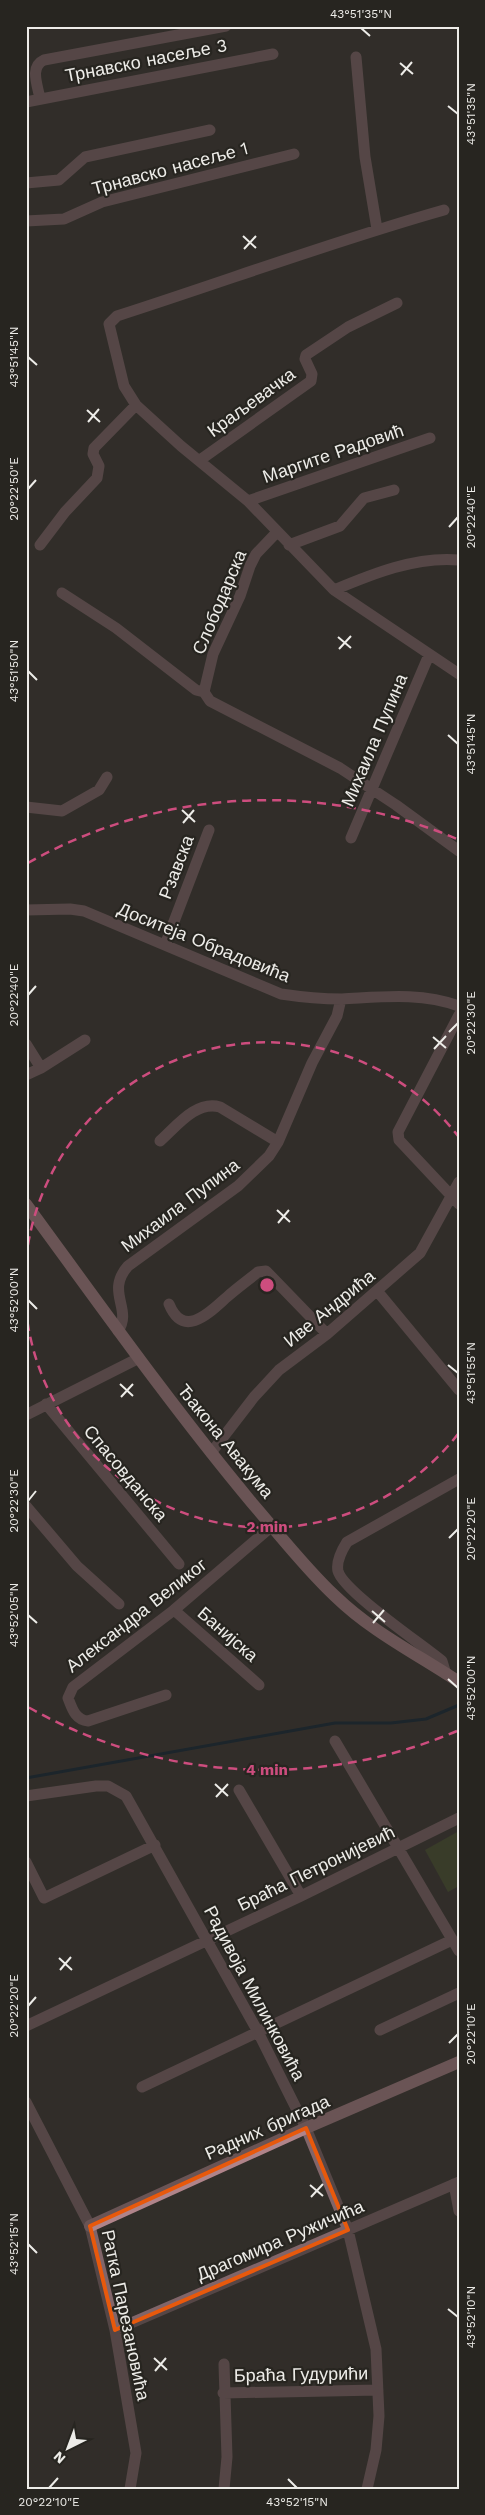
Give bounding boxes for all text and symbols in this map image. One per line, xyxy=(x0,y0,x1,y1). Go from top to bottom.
text: 43°51'35"N xyxy=(330,7,392,21)
street label: Трнавско насеље 3 xyxy=(63,34,229,86)
text: 43°51'35"N xyxy=(464,83,478,145)
street label: Трнавско насеље 1 xyxy=(90,137,250,199)
text: 43°51'45"N xyxy=(7,326,21,388)
street label: Краљевачка xyxy=(203,363,300,441)
street label: Маргите Радовић xyxy=(260,419,406,487)
text: 20°22'50"E xyxy=(7,457,21,521)
text: 20°22'40"E xyxy=(464,485,478,548)
street label: Слободарска xyxy=(188,546,251,657)
text: 43°51'50"N xyxy=(7,640,21,702)
street label: Михаила Пупина xyxy=(337,670,412,810)
text: 43°51'45"N xyxy=(464,713,478,775)
street label: Рзавска xyxy=(154,831,198,902)
street label: Доситеја Обрадовића xyxy=(115,898,294,987)
text: 20°22'40"E xyxy=(7,963,21,1026)
text: 20°22'30"E xyxy=(464,991,478,1055)
street label: Михаила Пупина xyxy=(117,1153,244,1256)
street label: Иве Андрића xyxy=(279,1264,380,1351)
text: 43°52'00"N xyxy=(7,1267,21,1333)
centre of rings xyxy=(258,1276,276,1294)
text: 43°51'55"N xyxy=(464,1342,478,1404)
street label: Ђакона Авакума xyxy=(174,1380,279,1503)
street label: Спасовданска xyxy=(80,1421,173,1526)
text: 20°22'30"E xyxy=(7,1469,21,1533)
text: 20°22'20"E xyxy=(464,1497,478,1561)
text: 2 min xyxy=(246,1518,288,1536)
street label: Александра Великог xyxy=(61,1553,211,1676)
text: 43°52'05"N xyxy=(7,1583,21,1647)
street label: Банијска xyxy=(194,1602,263,1667)
text: 43°52'00"N xyxy=(464,1655,478,1721)
text: 4 min xyxy=(246,1761,288,1779)
street label: Браћа Петронијевић xyxy=(234,1821,398,1915)
street label: Радивоја Милинковића xyxy=(200,1902,310,2085)
text: 20°22'20"E xyxy=(7,1974,21,2038)
text: 20°22'10"E xyxy=(464,2003,478,2065)
street label: Радних бригада xyxy=(201,2090,333,2164)
street label: Драгомира Ружичића xyxy=(193,2195,368,2285)
text: 43°52'15"N xyxy=(7,2213,21,2275)
street label: Ратка Парезановића xyxy=(98,2228,155,2403)
text: 43°52'10"N xyxy=(464,2286,478,2348)
street label: Браћа Гудурићи xyxy=(234,2362,368,2386)
north arrow xyxy=(42,2422,92,2472)
text: N xyxy=(50,2448,69,2467)
text: 20°22'10"E xyxy=(18,2495,80,2509)
text: 43°52'15"N xyxy=(266,2495,328,2509)

